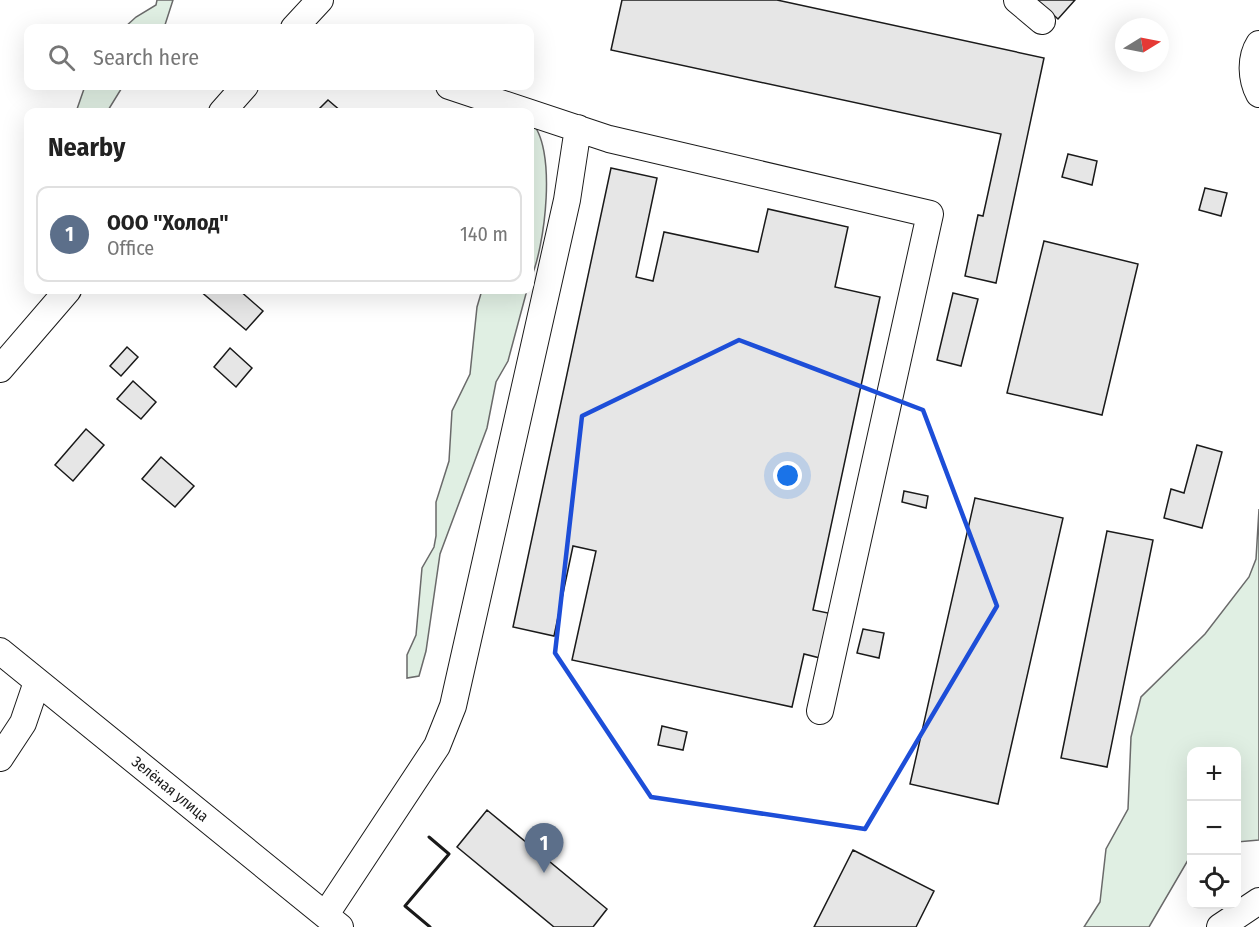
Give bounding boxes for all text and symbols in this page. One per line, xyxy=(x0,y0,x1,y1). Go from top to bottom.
north arrow xyxy=(1115,18,1169,72)
search box xyxy=(24,24,534,90)
icon: search xyxy=(45,41,78,74)
text: Search here xyxy=(93,44,199,71)
text: Nearby xyxy=(48,132,125,163)
text: ООО "Холод" xyxy=(107,209,229,236)
text: 1 xyxy=(65,222,74,246)
text: 140 m xyxy=(460,222,508,246)
text: Office xyxy=(107,236,154,260)
your location xyxy=(773,461,802,490)
map controls xyxy=(1187,747,1241,909)
button: + xyxy=(1187,747,1241,801)
street label: Зелёная улица xyxy=(128,753,212,825)
button: − xyxy=(1187,801,1241,855)
pin: 1 xyxy=(524,824,564,873)
button: locate xyxy=(1187,855,1241,909)

